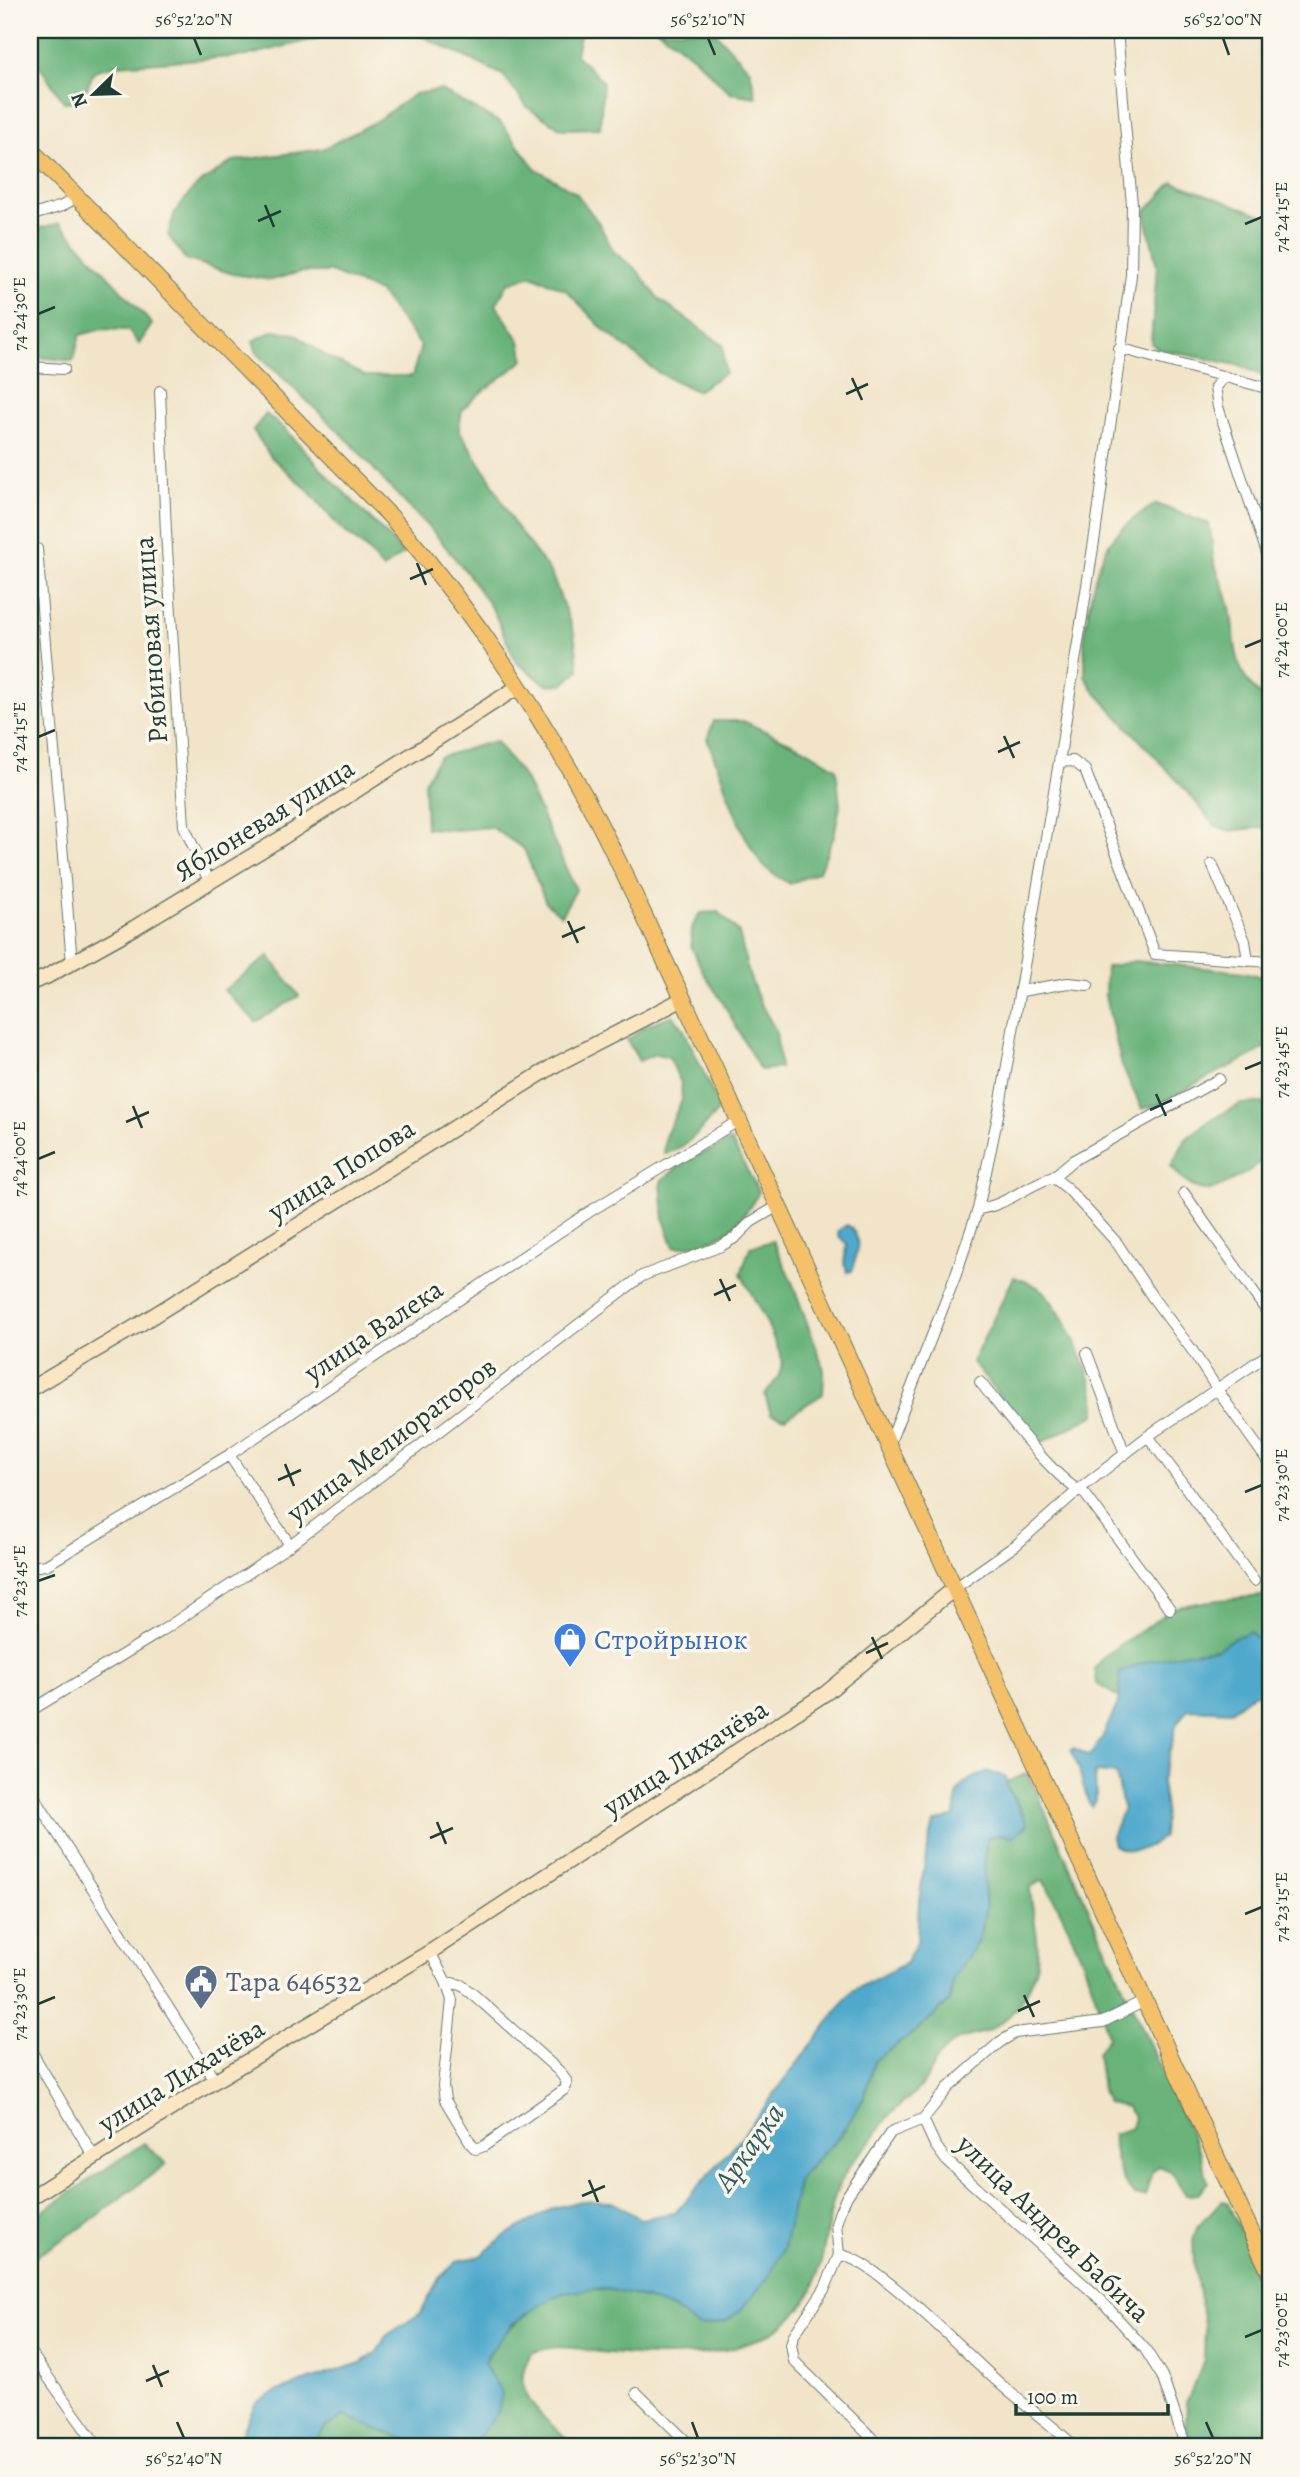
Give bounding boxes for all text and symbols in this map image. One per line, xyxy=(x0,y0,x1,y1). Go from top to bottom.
text: 56°52'20"N xyxy=(155,7,233,31)
text: 56°52'10"N xyxy=(670,7,746,31)
text: 56°52'00"N xyxy=(1184,7,1262,31)
north arrow xyxy=(60,60,130,130)
text: N xyxy=(65,89,94,112)
text: 74°24'15"E xyxy=(1269,182,1293,252)
text: 74°24'30"E xyxy=(7,277,31,351)
street label: Рябиновая улица xyxy=(125,535,177,745)
text: 74°24'00"E xyxy=(1269,602,1293,678)
text: 74°24'15"E xyxy=(7,702,31,772)
street label: Яблоневая улица xyxy=(167,749,362,890)
text: 74°23'45"E xyxy=(1269,1026,1293,1098)
street label: улица Попова xyxy=(260,1109,422,1231)
text: 74°24'00"E xyxy=(7,1121,31,1197)
street label: улица Валека xyxy=(296,1270,451,1392)
street label: улица Мелиораторов xyxy=(278,1348,504,1532)
text: 74°23'30"E xyxy=(1269,1448,1293,1522)
text: 74°23'45"E xyxy=(7,1545,31,1617)
shop icon: Стройрынок xyxy=(551,1620,589,1669)
place label: Стройрынок xyxy=(594,1621,748,1659)
street label: улица Лихачёва xyxy=(595,1690,776,1826)
text: 74°23'15"E xyxy=(1269,1872,1293,1942)
public building icon: Тара 646532 xyxy=(182,1962,220,2011)
place label: Тара 646532 xyxy=(226,1963,362,2001)
text: 74°23'30"E xyxy=(7,1967,31,2041)
street label: улица Лихачёва xyxy=(90,2009,272,2143)
water label: Аркарка xyxy=(703,2095,794,2201)
street label: улица Андрея Бабича xyxy=(947,2125,1159,2331)
text: 74°23'00"E xyxy=(1269,2292,1293,2368)
scale bar xyxy=(1016,2372,1169,2416)
text: 100 m xyxy=(1027,2383,1078,2411)
text: 56°52'40"N xyxy=(145,2446,223,2470)
text: 56°52'30"N xyxy=(660,2446,736,2470)
text: 56°52'20"N xyxy=(1174,2446,1252,2470)

